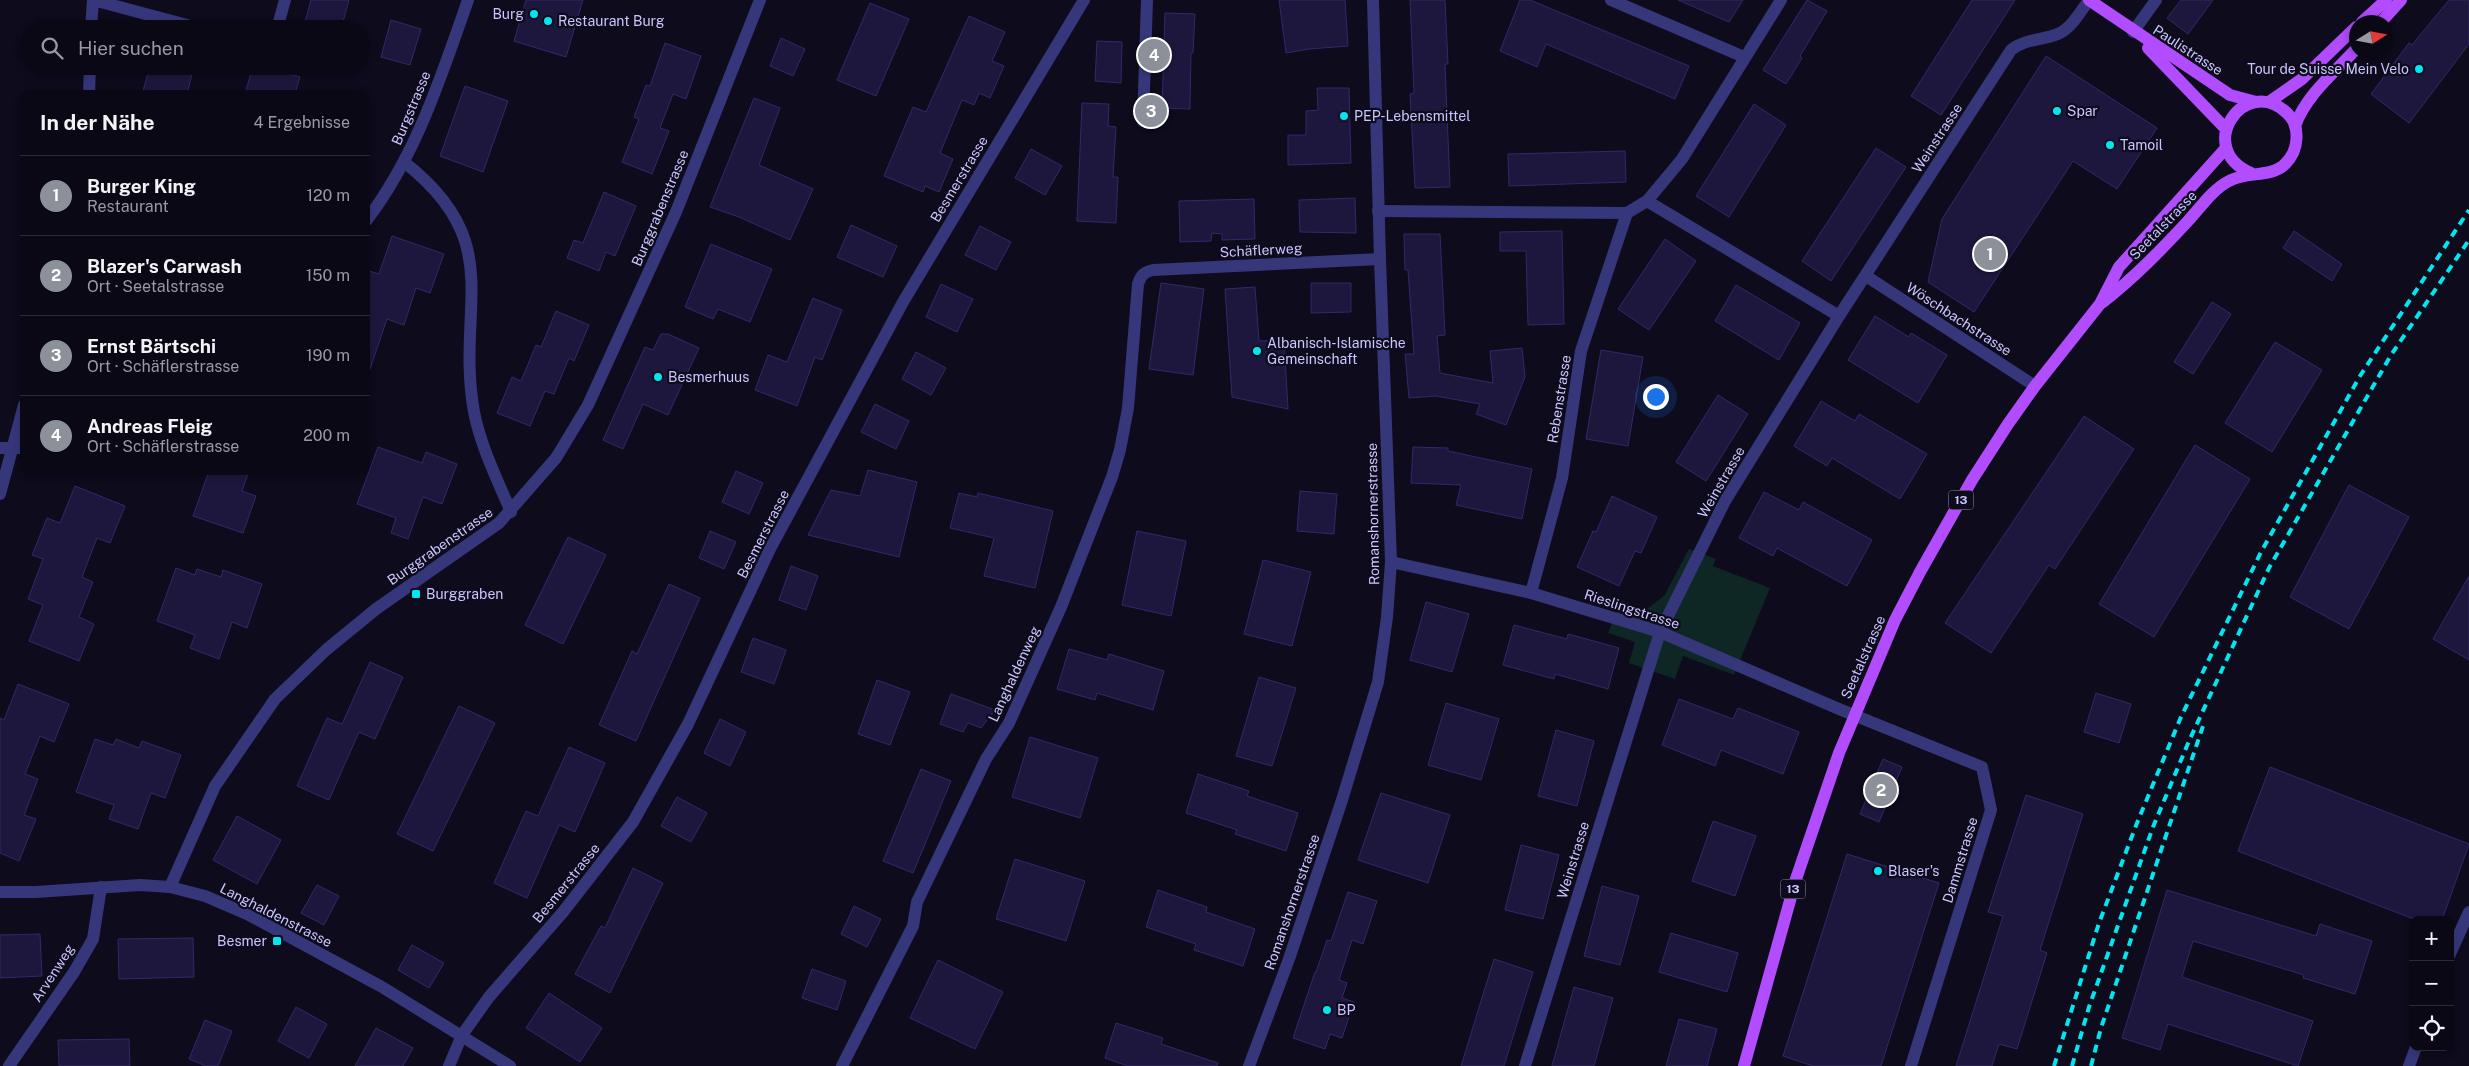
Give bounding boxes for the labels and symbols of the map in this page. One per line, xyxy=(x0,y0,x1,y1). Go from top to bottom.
place label: Burg xyxy=(492,6,524,22)
marker: Burg xyxy=(528,8,540,20)
place label: Restaurant Burg xyxy=(558,13,665,29)
marker: Restaurant Burg xyxy=(542,15,554,27)
north arrow xyxy=(2349,15,2394,60)
street label: Paulistrasse xyxy=(2150,22,2226,78)
pin: 4 xyxy=(1138,36,1170,74)
place label: Tour de Suisse Mein Velo xyxy=(2247,61,2409,77)
marker: Tour de Suisse Mein Velo xyxy=(2413,63,2425,75)
street label: Burgstrasse xyxy=(388,69,434,147)
pin: 3 xyxy=(1135,92,1167,130)
street label: Weinstrasse xyxy=(1909,100,1965,176)
place label: Spar xyxy=(2067,103,2098,119)
marker: Spar xyxy=(2051,105,2063,117)
place label: PEP-Lebensmittel xyxy=(1354,108,1470,124)
marker: PEP-Lebensmittel xyxy=(1338,110,1350,122)
street label: Besmerstrasse xyxy=(927,133,991,225)
place label: Tamoil xyxy=(2120,137,2163,153)
marker: Tamoil xyxy=(2104,139,2116,151)
street label: Burggrabenstrasse xyxy=(628,147,692,269)
street label: Seetalstrasse xyxy=(2126,187,2200,263)
pin: 1 xyxy=(1974,235,2006,273)
street label: Schäflerweg xyxy=(1219,240,1303,260)
street label: Wöschbachstrasse xyxy=(1903,279,2015,359)
place label: Albanisch-Islamische Gemeinschaft xyxy=(1267,335,1406,367)
marker: Albanisch-Islamische Gemeinschaft xyxy=(1251,345,1263,357)
street label: Rebenstrasse xyxy=(1544,354,1574,444)
place label: Besmerhuus xyxy=(668,369,749,385)
marker: Besmerhuus xyxy=(652,371,664,383)
your location xyxy=(1643,384,1669,410)
street label: Romanshornerstrasse xyxy=(1364,443,1382,585)
street label: Weinstrasse xyxy=(1694,444,1748,520)
street label: Besmerstrasse xyxy=(734,487,792,581)
road number: 13 xyxy=(1948,490,1974,510)
street label: Burggrabenstrasse xyxy=(384,504,496,588)
place label: Burggraben xyxy=(426,586,503,602)
street label: Rieslingstrasse xyxy=(1582,586,1682,632)
marker: Burggraben xyxy=(410,588,422,600)
street label: Seetalstrasse xyxy=(1838,613,1889,701)
street label: Langhaldenweg xyxy=(985,623,1043,724)
pin: 2 xyxy=(1865,771,1897,809)
street label: Dammstrasse xyxy=(1939,815,1981,905)
street label: Weinstrasse xyxy=(1554,820,1592,900)
street label: Romanshornerstrasse xyxy=(1261,832,1323,972)
street label: Besmerstrasse xyxy=(529,840,603,926)
place label: Blaser's xyxy=(1888,863,1939,879)
marker: Blaser's xyxy=(1872,865,1884,877)
street label: Langhaldenstrasse xyxy=(217,880,335,950)
road number: 13 xyxy=(1780,880,1806,899)
place label: Besmer xyxy=(217,933,267,949)
marker: Besmer xyxy=(271,935,283,947)
street label: Arvenweg xyxy=(28,941,78,1005)
place label: BP xyxy=(1337,1002,1355,1018)
marker: BP xyxy=(1321,1004,1333,1016)

